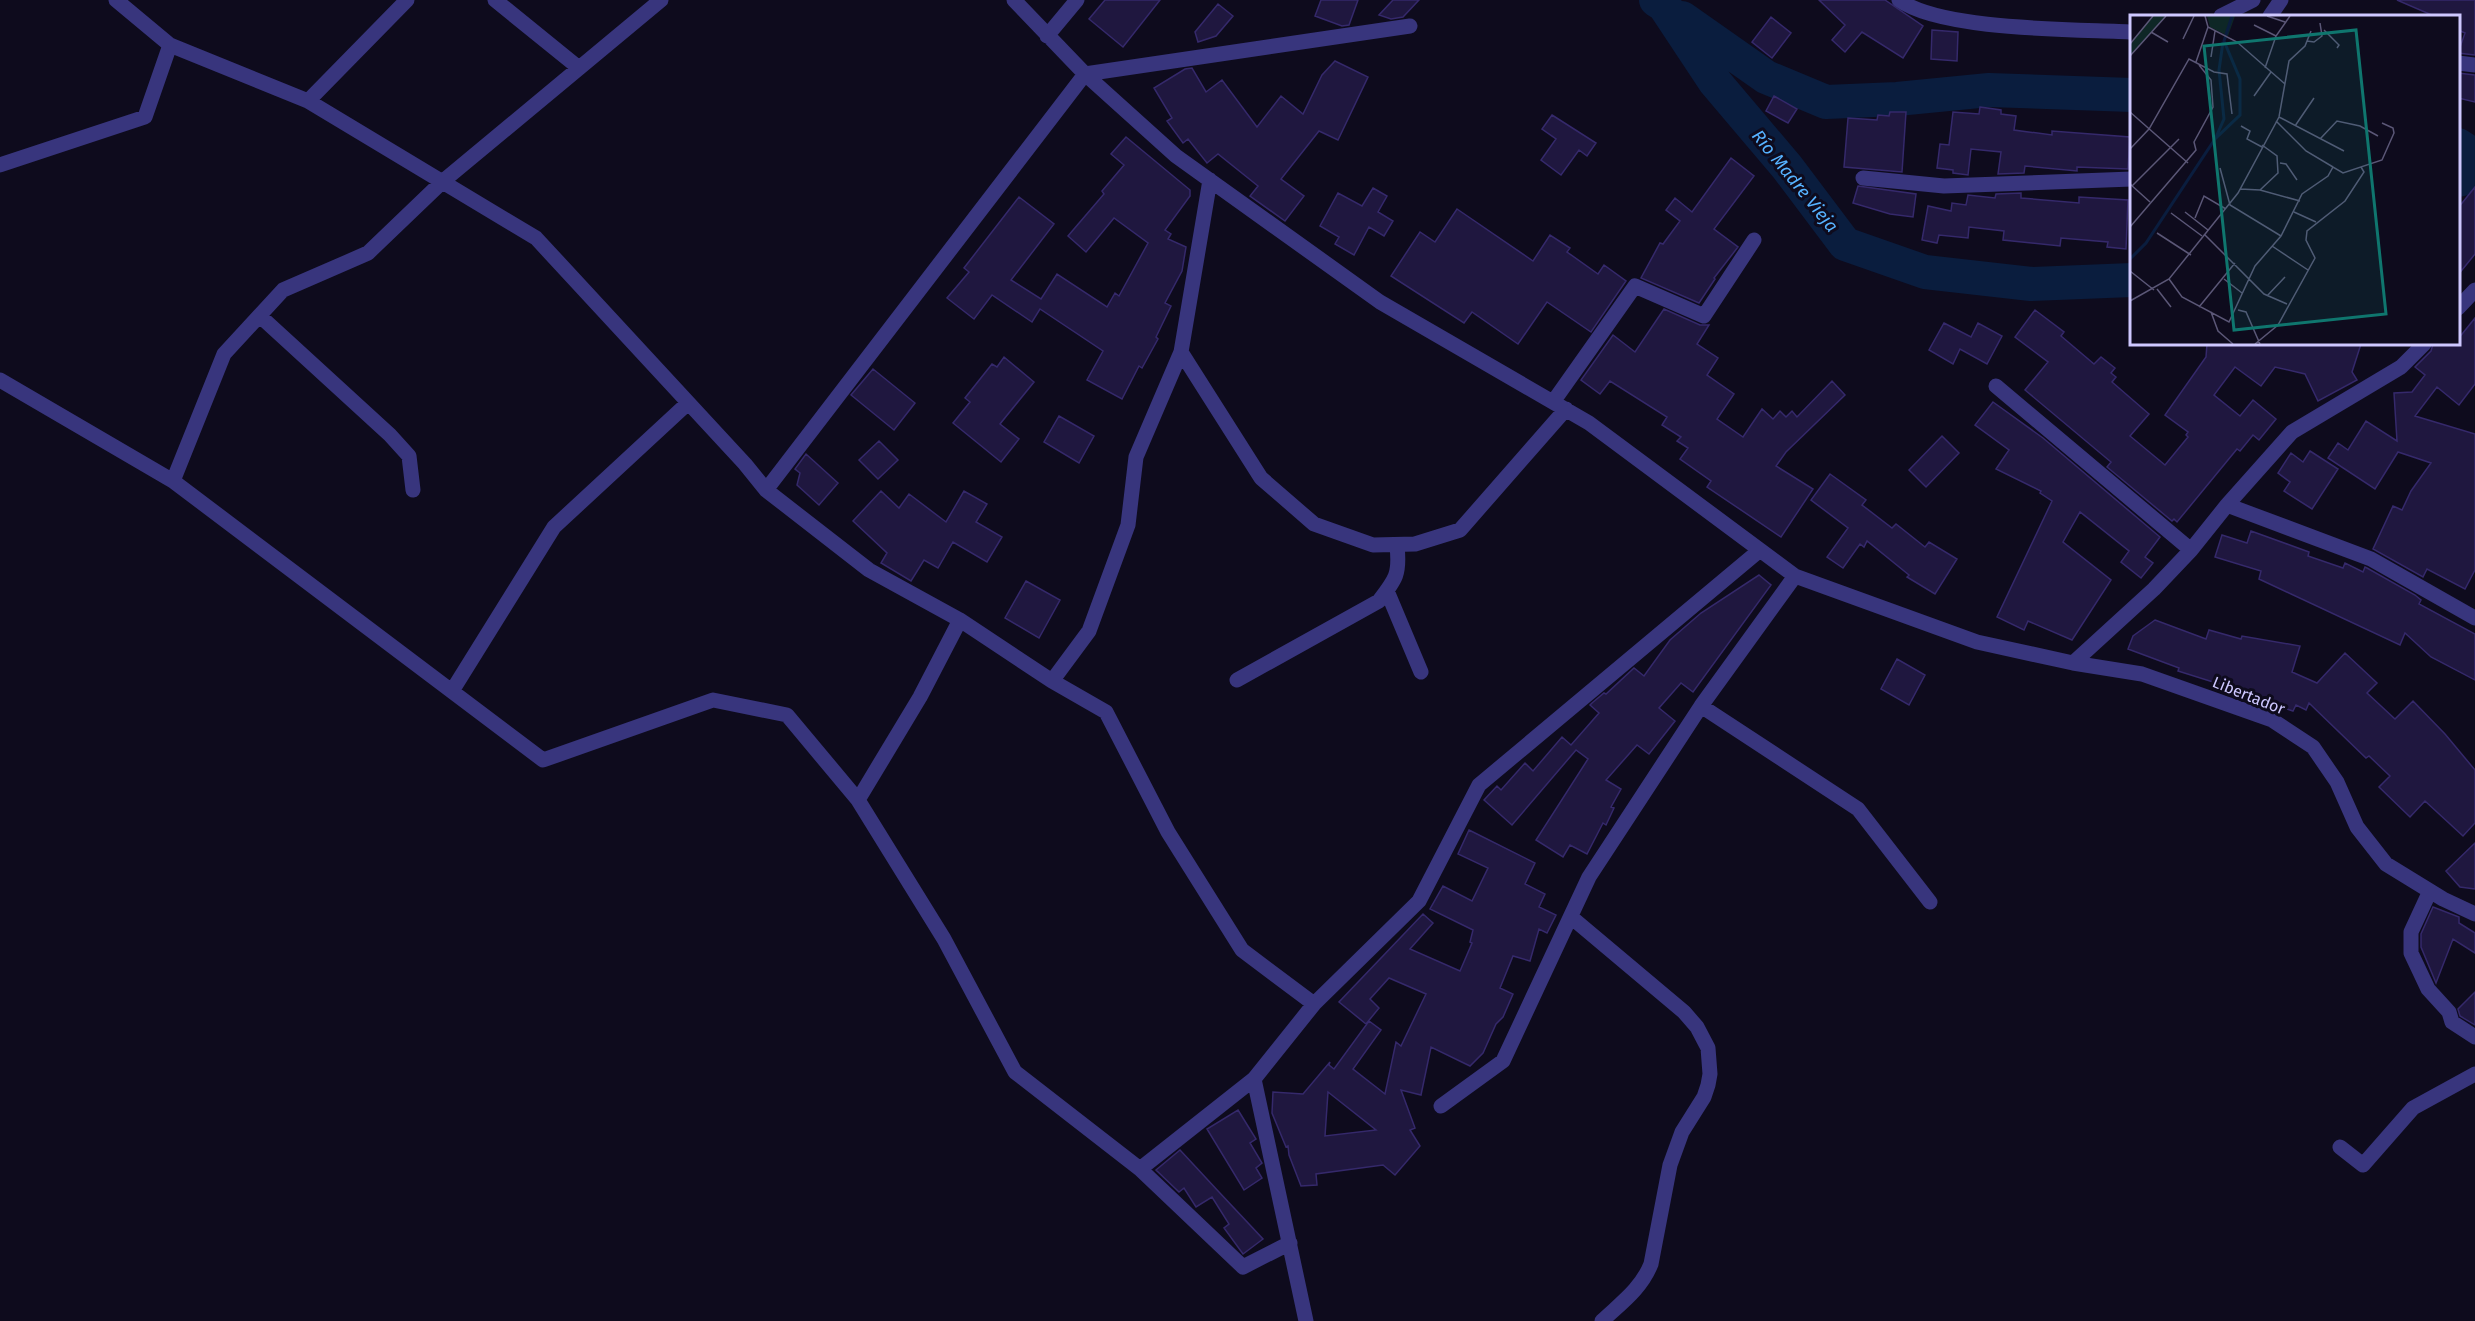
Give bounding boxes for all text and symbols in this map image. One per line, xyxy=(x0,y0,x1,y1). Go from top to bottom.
inset map xyxy=(2130,15,2460,345)
water label: Río Madre Vieja xyxy=(1747,125,1843,237)
street label: Libertador xyxy=(2210,672,2289,719)

